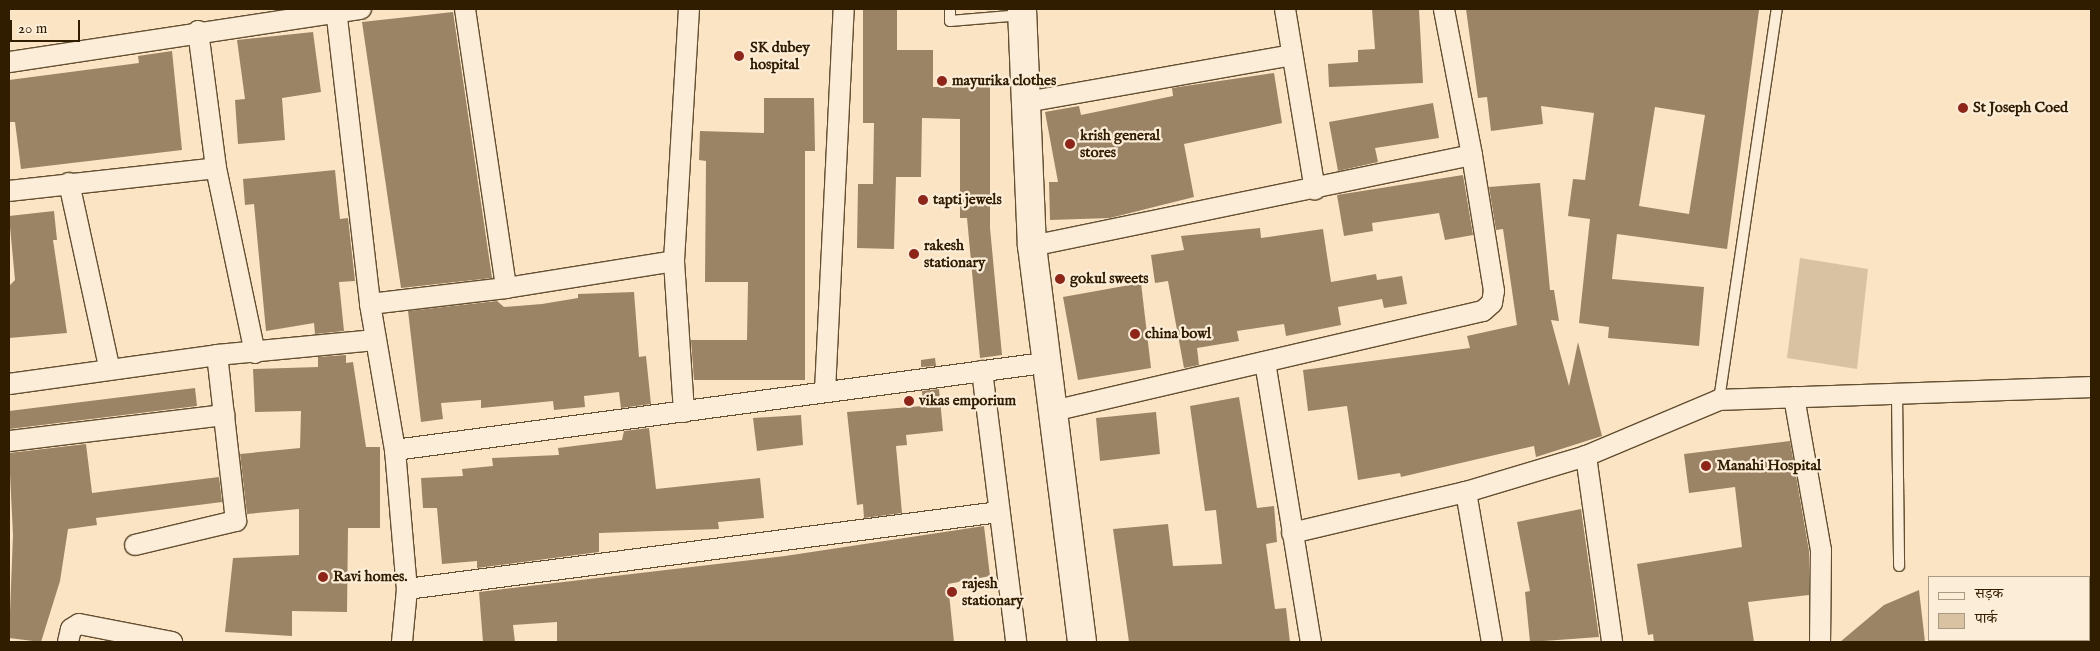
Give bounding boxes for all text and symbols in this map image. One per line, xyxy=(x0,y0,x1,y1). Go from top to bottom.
scale bar xyxy=(12,10,82,42)
text: 20 m xyxy=(18,19,47,38)
place label: SK dubey hospital xyxy=(750,38,810,73)
marker: SK dubey hospital xyxy=(732,49,746,63)
place label: mayurika clothes xyxy=(952,72,1056,90)
marker: mayurika clothes xyxy=(936,75,948,87)
place label: St Joseph Coed xyxy=(1973,99,2068,117)
marker: St Joseph Coed xyxy=(1957,102,1969,114)
place label: krish general stores xyxy=(1080,126,1160,161)
marker: krish general stores xyxy=(1064,138,1076,150)
place label: tapti jewels xyxy=(933,191,1002,209)
marker: tapti jewels xyxy=(917,194,929,206)
place label: rakesh stationary xyxy=(924,236,985,271)
marker: rakesh stationary xyxy=(908,248,920,260)
place label: gokul sweets xyxy=(1070,270,1149,288)
marker: gokul sweets xyxy=(1054,273,1066,285)
place label: china bowl xyxy=(1145,325,1211,343)
marker: china bowl xyxy=(1129,328,1141,340)
place label: vikas emporium xyxy=(919,392,1016,410)
marker: vikas emporium xyxy=(903,395,915,407)
place label: Manahi Hospital xyxy=(1717,457,1821,475)
marker: Manahi Hospital xyxy=(1699,459,1713,473)
place label: Ravi homes. xyxy=(333,568,408,586)
marker: Ravi homes. xyxy=(317,571,329,583)
place label: rajesh stationary xyxy=(962,574,1023,609)
legend xyxy=(1928,576,2090,641)
text: सड़क xyxy=(1975,584,2003,603)
marker: rajesh stationary xyxy=(946,586,958,598)
text: पार्क xyxy=(1975,609,1997,628)

